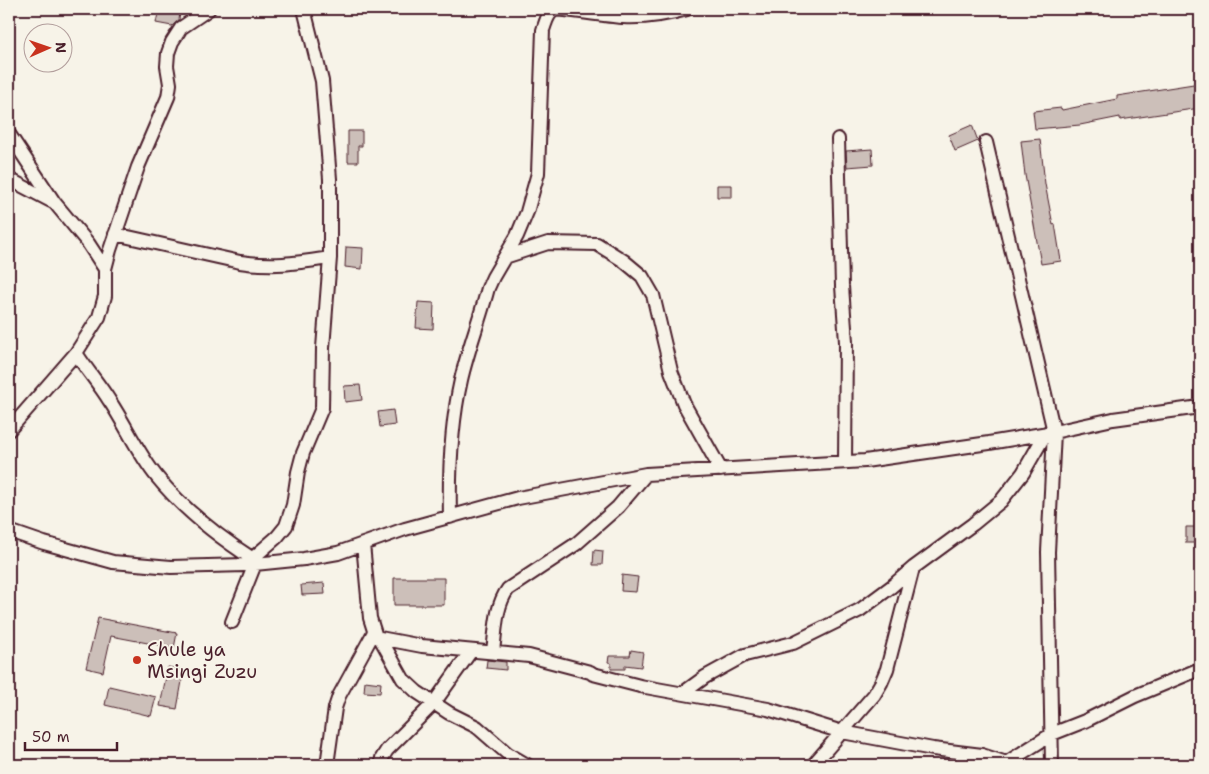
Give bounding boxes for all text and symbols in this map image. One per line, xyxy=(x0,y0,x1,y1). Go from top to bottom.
north arrow xyxy=(22,22,72,72)
text: N xyxy=(52,42,70,53)
place label: Shule ya Msingi Zuzu xyxy=(147,637,257,684)
marker: Shule ya Msingi Zuzu xyxy=(131,654,143,666)
scale bar xyxy=(25,719,118,751)
text: 50 m xyxy=(32,727,70,747)

